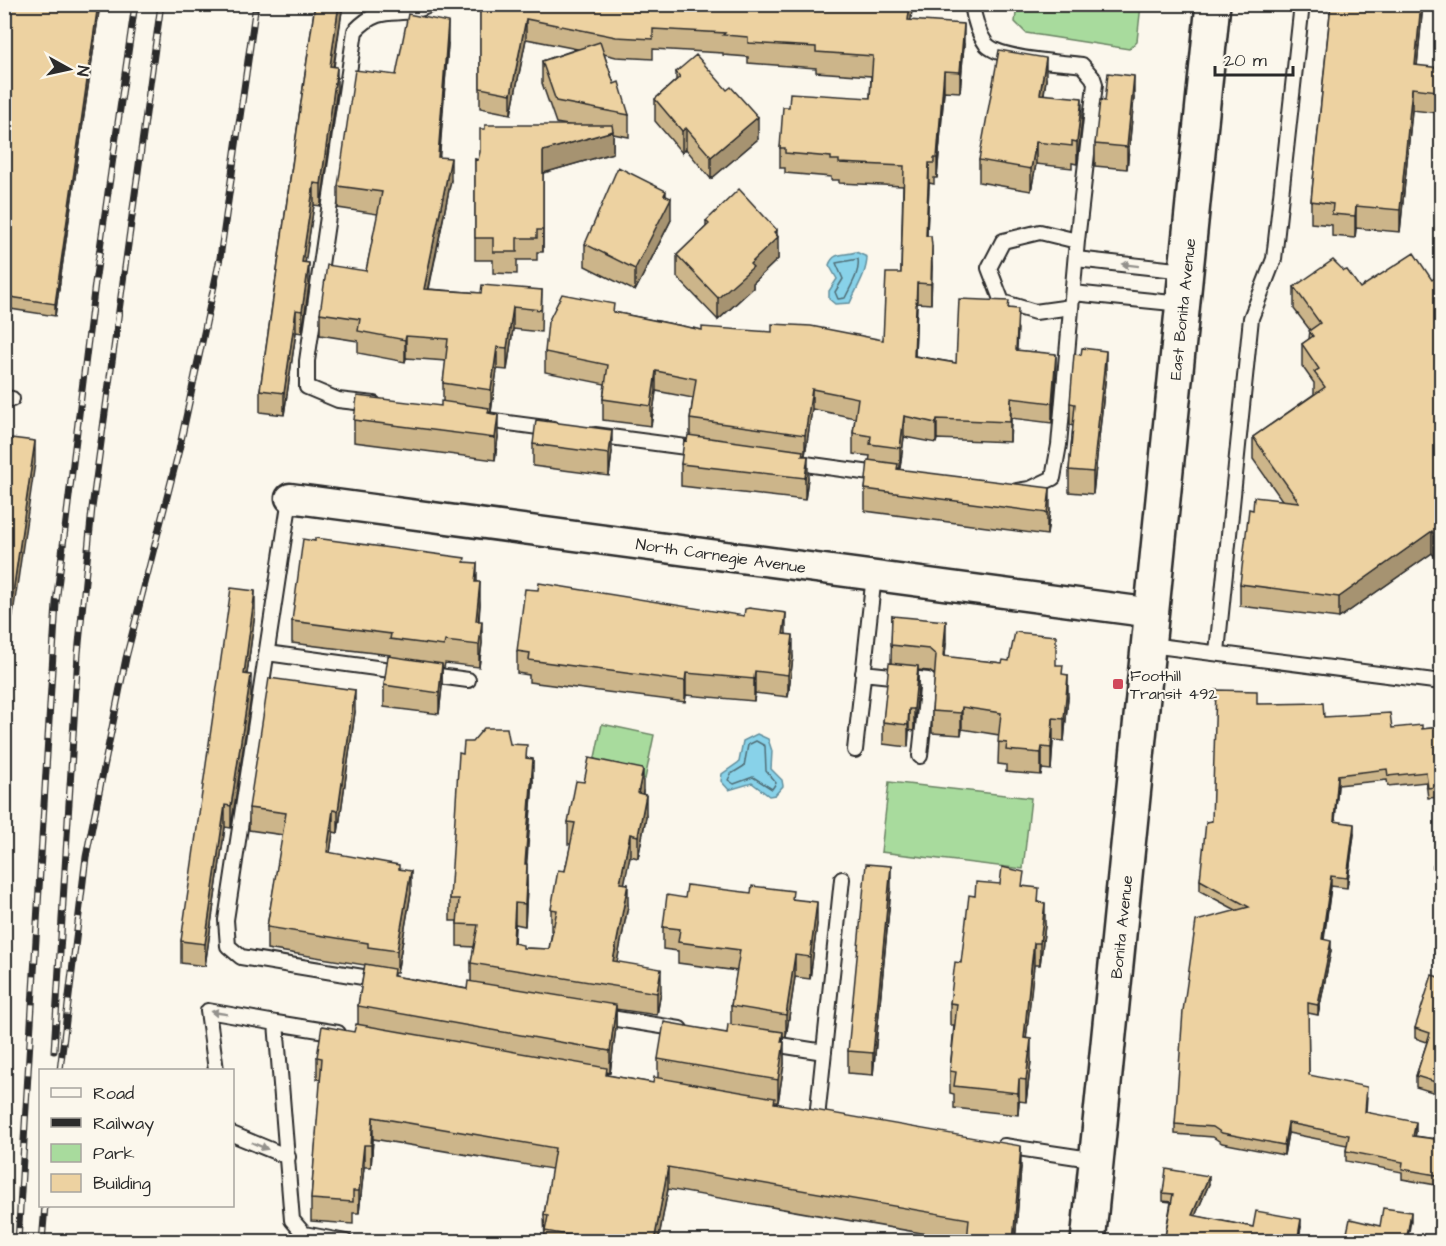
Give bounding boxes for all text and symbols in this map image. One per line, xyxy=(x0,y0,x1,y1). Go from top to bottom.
north arrow xyxy=(39,39,99,99)
scale bar xyxy=(1215,39,1293,77)
text: 20 m xyxy=(1224,48,1267,73)
text: N xyxy=(71,64,94,77)
street label: East Bonita Avenue xyxy=(1165,237,1201,381)
one-way arrow xyxy=(1121,260,1140,269)
street label: North Carnegie Avenue xyxy=(634,533,808,580)
place label: Foothill Transit 492 xyxy=(1130,665,1217,705)
marker: Foothill Transit 492 xyxy=(1111,677,1125,691)
street label: Bonita Avenue xyxy=(1106,874,1138,980)
one-way arrow xyxy=(209,1008,228,1017)
legend xyxy=(39,1069,234,1207)
text: Road xyxy=(93,1081,134,1106)
text: Railway xyxy=(93,1111,154,1137)
text: Park xyxy=(93,1141,135,1166)
one-way arrow xyxy=(252,1141,270,1151)
text: Building xyxy=(93,1171,151,1197)

